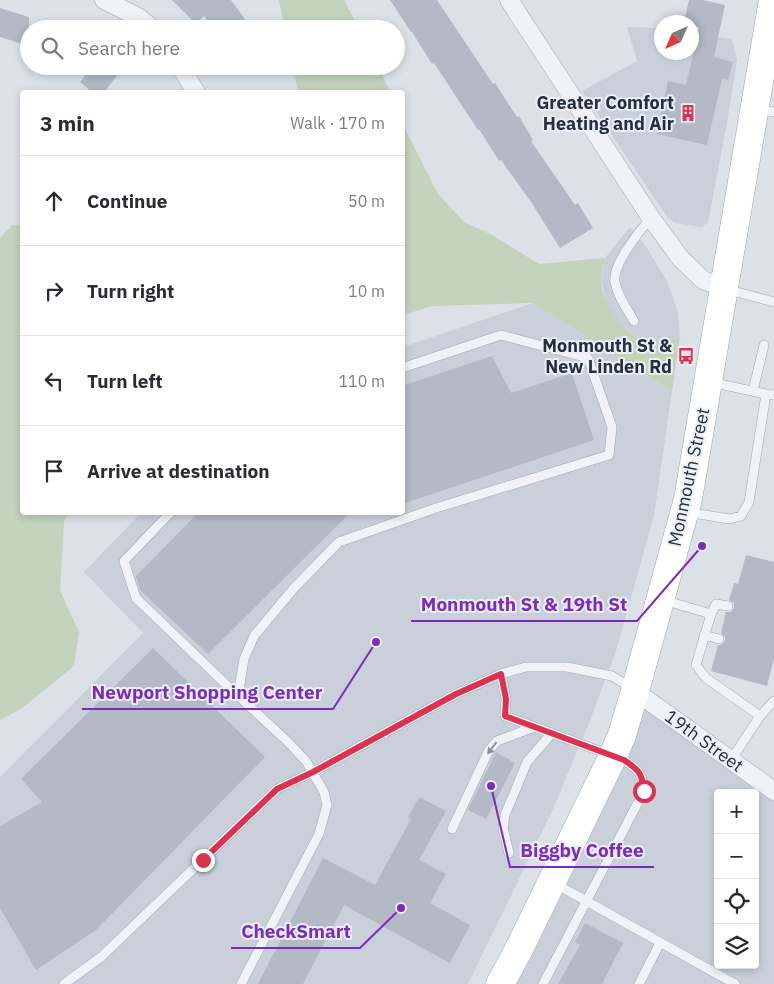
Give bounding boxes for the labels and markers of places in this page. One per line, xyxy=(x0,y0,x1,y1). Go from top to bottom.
place label: Greater Comfort Heating and Air xyxy=(536,91,674,135)
building icon: Greater Comfort Heating and Air xyxy=(678,103,698,123)
place label: Monmouth St & New Linden Rd xyxy=(542,334,672,378)
bus stop icon: Monmouth St & New Linden Rd xyxy=(676,346,696,366)
callout: Monmouth St & 19th St xyxy=(411,587,637,621)
callout: Newport Shopping Center xyxy=(82,675,333,709)
callout: Biggby Coffee xyxy=(510,833,654,867)
callout: CheckSmart xyxy=(231,914,360,948)

